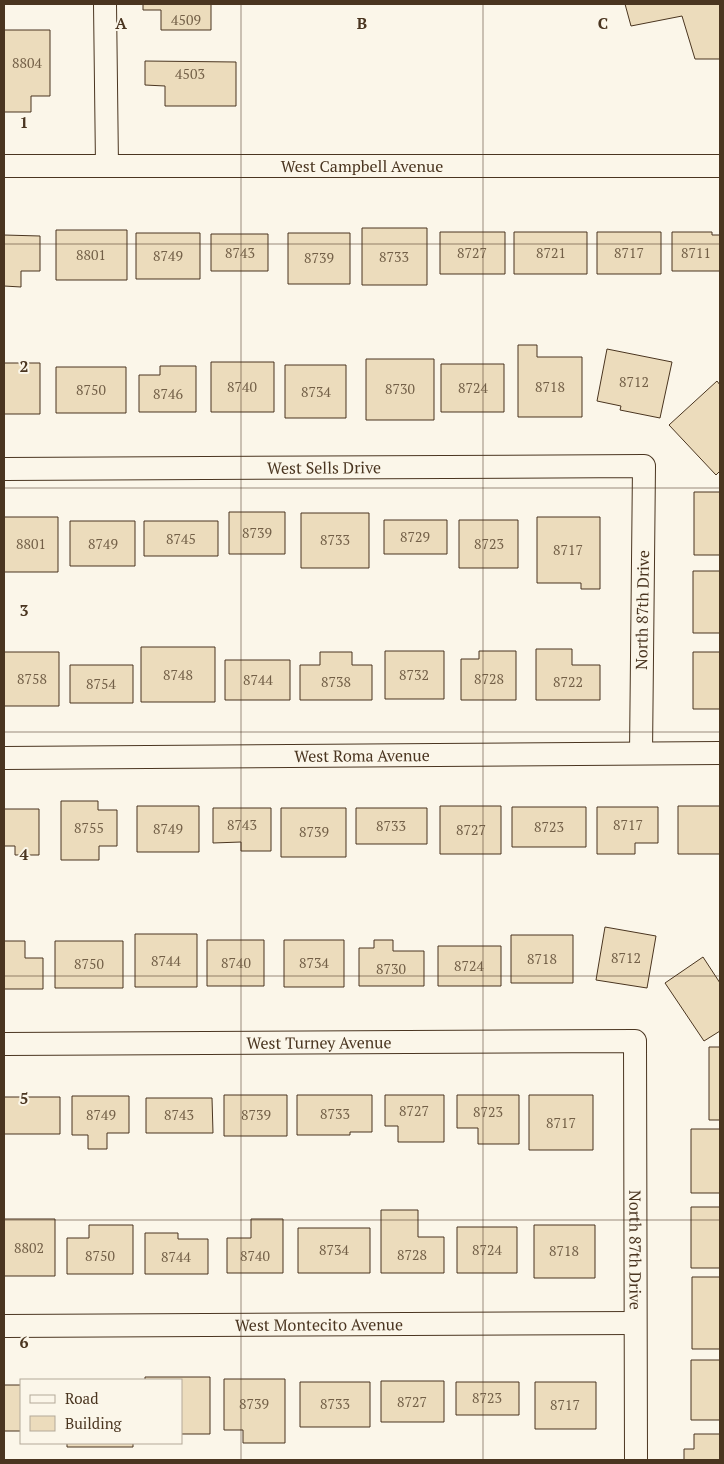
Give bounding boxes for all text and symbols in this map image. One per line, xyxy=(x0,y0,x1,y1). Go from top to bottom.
house number: 4509 xyxy=(171,10,201,29)
text: A xyxy=(115,12,127,34)
text: B xyxy=(357,12,367,34)
text: C xyxy=(598,12,608,34)
house number: 8804 xyxy=(12,53,42,72)
house number: 4503 xyxy=(175,64,205,83)
text: 1 xyxy=(19,111,29,133)
street label: West Campbell Avenue xyxy=(281,155,443,177)
house number: 8743 xyxy=(225,243,255,262)
house number: 8727 xyxy=(457,243,487,262)
house number: 8721 xyxy=(536,243,566,262)
house number: 8717 xyxy=(614,243,644,262)
house number: 8711 xyxy=(681,243,711,262)
house number: 8801 xyxy=(76,245,106,264)
house number: 8749 xyxy=(153,246,183,265)
house number: 8733 xyxy=(379,247,409,266)
house number: 8739 xyxy=(304,248,334,267)
text: 2 xyxy=(19,355,29,377)
house number: 8712 xyxy=(619,372,649,391)
house number: 8740 xyxy=(227,377,257,396)
house number: 8718 xyxy=(535,377,565,396)
house number: 8724 xyxy=(458,378,488,397)
house number: 8730 xyxy=(385,379,415,398)
house number: 8750 xyxy=(76,380,106,399)
house number: 8734 xyxy=(301,382,331,401)
house number: 8746 xyxy=(153,384,183,403)
street label: West Sells Drive xyxy=(267,456,381,479)
house number: 8739 xyxy=(242,523,272,542)
house number: 8729 xyxy=(400,527,430,546)
house number: 8745 xyxy=(166,529,196,548)
house number: 8733 xyxy=(320,530,350,549)
house number: 8801 xyxy=(16,534,46,553)
house number: 8749 xyxy=(88,534,118,553)
house number: 8723 xyxy=(474,534,504,553)
house number: 8717 xyxy=(553,540,583,559)
street label: North 87th Drive xyxy=(630,550,654,670)
text: 3 xyxy=(19,599,29,621)
house number: 8748 xyxy=(163,665,193,684)
house number: 8732 xyxy=(399,665,429,684)
house number: 8758 xyxy=(17,669,47,688)
house number: 8728 xyxy=(474,669,504,688)
house number: 8744 xyxy=(243,670,273,689)
house number: 8738 xyxy=(321,672,351,691)
house number: 8722 xyxy=(553,672,583,691)
house number: 8754 xyxy=(86,674,116,693)
street label: West Roma Avenue xyxy=(294,744,430,767)
house number: 8743 xyxy=(227,815,257,834)
house number: 8717 xyxy=(613,815,643,834)
house number: 8733 xyxy=(376,816,406,835)
house number: 8723 xyxy=(534,817,564,836)
house number: 8755 xyxy=(74,818,104,837)
house number: 8749 xyxy=(153,819,183,838)
house number: 8727 xyxy=(456,820,486,839)
house number: 8739 xyxy=(299,822,329,841)
text: 4 xyxy=(19,843,29,865)
house number: 8712 xyxy=(611,948,641,967)
house number: 8718 xyxy=(527,949,557,968)
house number: 8744 xyxy=(151,951,181,970)
house number: 8740 xyxy=(221,953,251,972)
house number: 8734 xyxy=(299,953,329,972)
house number: 8750 xyxy=(74,954,104,973)
house number: 8724 xyxy=(454,956,484,975)
house number: 8730 xyxy=(376,959,406,978)
street label: West Turney Avenue xyxy=(246,1031,392,1054)
text: 5 xyxy=(19,1087,29,1109)
house number: 8727 xyxy=(399,1101,429,1120)
house number: 8723 xyxy=(473,1102,503,1121)
house number: 8733 xyxy=(320,1104,350,1123)
house number: 8749 xyxy=(86,1105,116,1124)
house number: 8743 xyxy=(164,1105,194,1124)
house number: 8739 xyxy=(241,1105,271,1124)
house number: 8717 xyxy=(546,1113,576,1132)
street label: North 87th Drive xyxy=(624,1190,647,1310)
house number: 8802 xyxy=(14,1238,44,1257)
house number: 8734 xyxy=(319,1240,349,1259)
house number: 8724 xyxy=(472,1240,502,1259)
house number: 8718 xyxy=(549,1241,579,1260)
house number: 8728 xyxy=(397,1245,427,1264)
house number: 8750 xyxy=(85,1246,115,1265)
house number: 8740 xyxy=(240,1246,270,1265)
house number: 8744 xyxy=(161,1247,191,1266)
street label: West Montecito Avenue xyxy=(235,1313,403,1336)
text: 6 xyxy=(19,1331,29,1353)
legend xyxy=(20,1379,182,1444)
text: Road xyxy=(65,1388,98,1408)
house number: 8723 xyxy=(472,1388,502,1407)
house number: 8727 xyxy=(397,1392,427,1411)
house number: 8739 xyxy=(239,1394,269,1413)
house number: 8733 xyxy=(320,1394,350,1413)
house number: 8717 xyxy=(550,1395,580,1414)
text: Building xyxy=(65,1413,123,1433)

